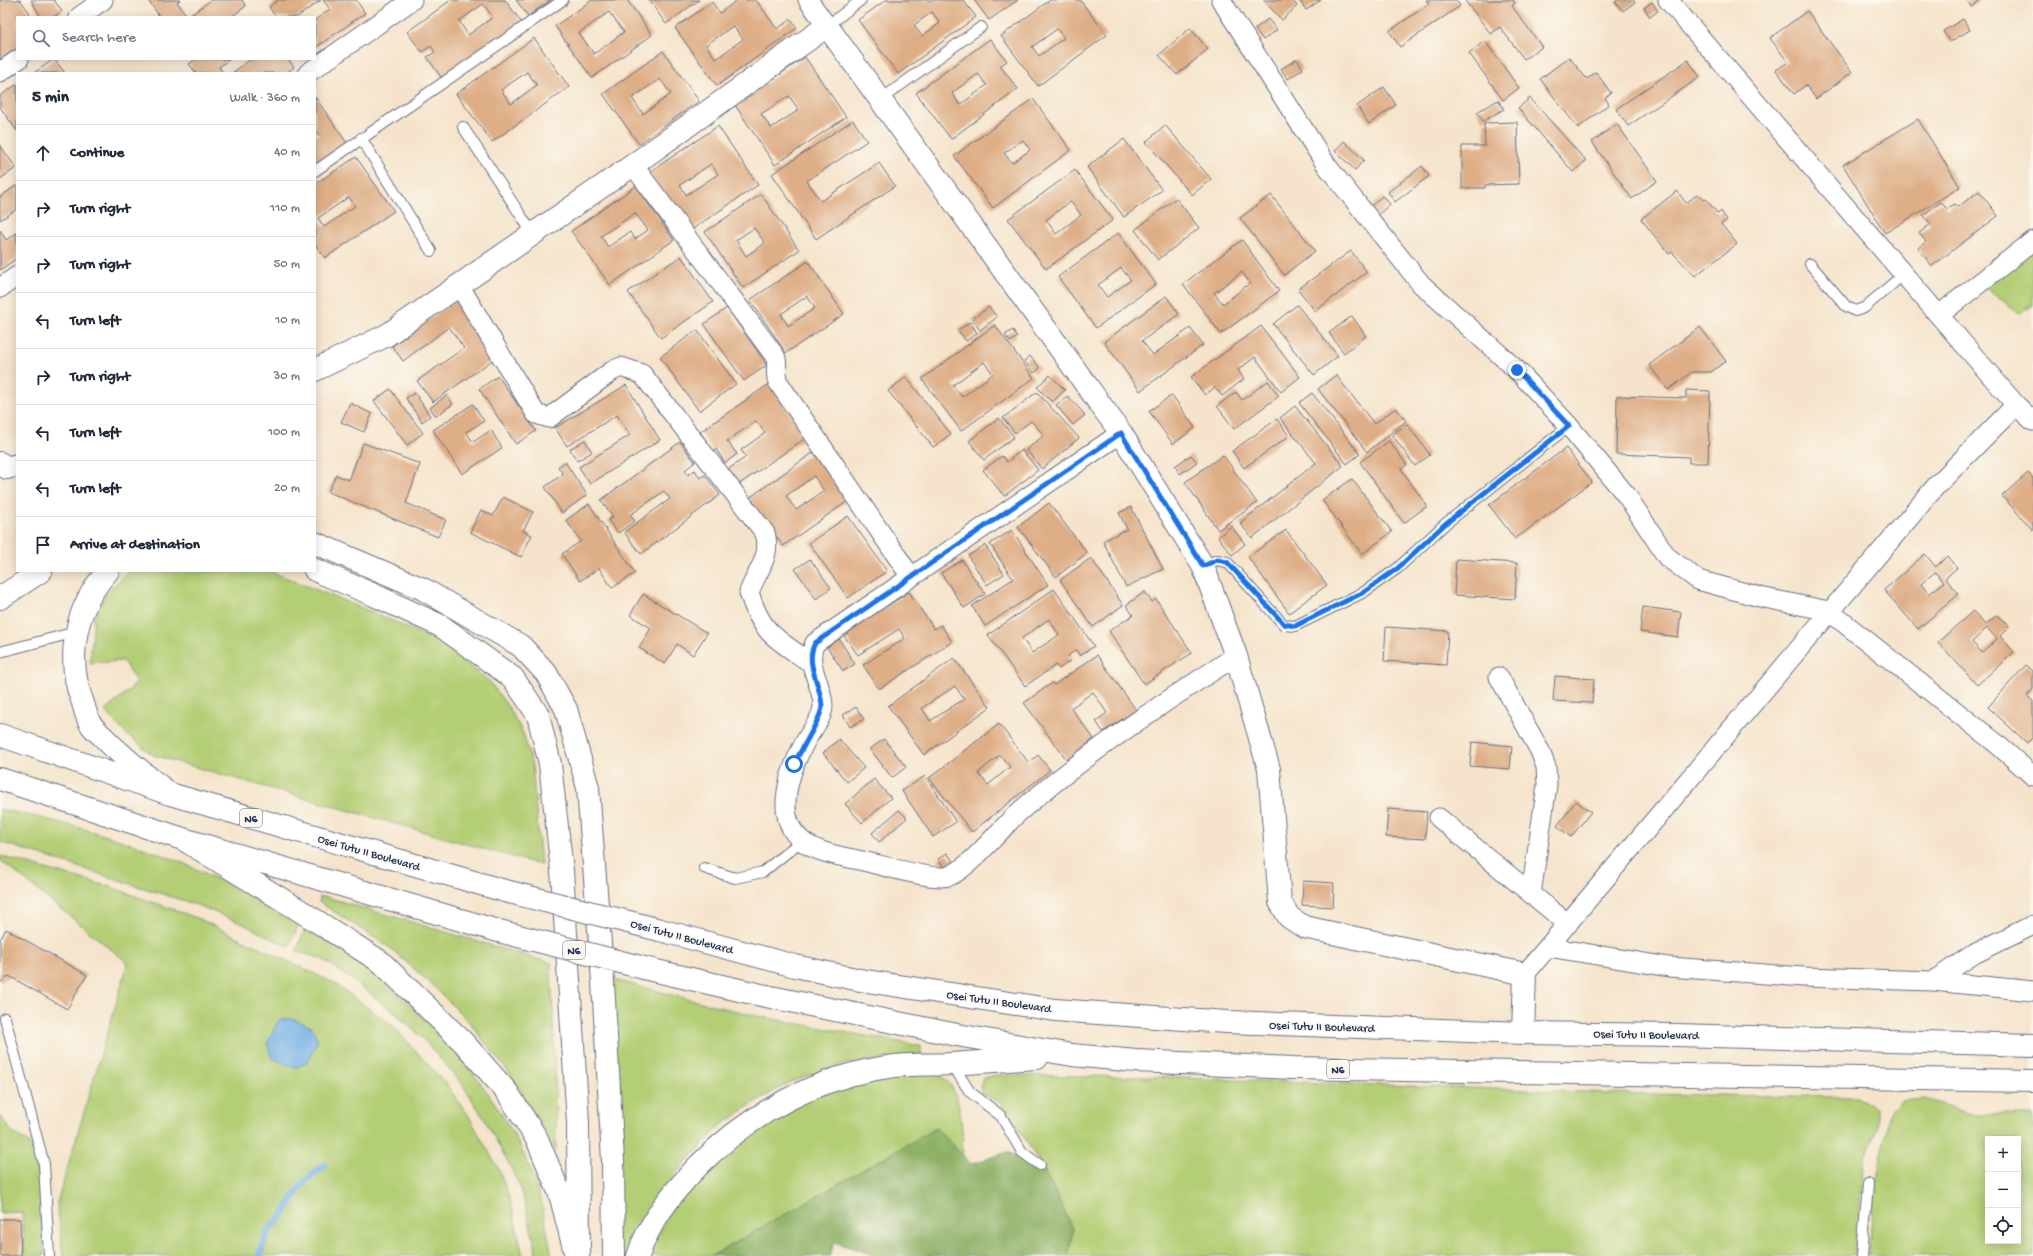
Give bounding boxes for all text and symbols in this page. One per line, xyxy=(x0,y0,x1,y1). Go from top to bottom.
search box xyxy=(16,16,316,60)
icon: search xyxy=(30,27,52,49)
text: Search here xyxy=(62,29,136,47)
text: 5 min xyxy=(32,88,69,108)
text: Walk · 360 m xyxy=(230,91,300,106)
icon: ahead xyxy=(32,142,54,164)
text: Continue xyxy=(70,144,124,162)
text: 40 m xyxy=(274,145,300,160)
icon: right xyxy=(32,198,54,220)
text: Turn right xyxy=(70,200,130,218)
text: 110 m xyxy=(270,201,300,216)
icon: right xyxy=(32,254,54,276)
text: Turn right xyxy=(70,256,130,274)
text: 50 m xyxy=(273,257,300,272)
icon: left xyxy=(32,310,54,332)
text: Turn left xyxy=(70,312,121,330)
text: 10 m xyxy=(275,313,300,328)
route end xyxy=(1508,361,1526,379)
icon: right xyxy=(32,366,54,388)
text: Turn right xyxy=(70,368,130,386)
text: 30 m xyxy=(274,369,300,384)
icon: left xyxy=(32,422,54,444)
text: Turn left xyxy=(70,424,121,442)
text: 100 m xyxy=(268,425,300,440)
icon: left xyxy=(32,478,54,500)
text: Turn left xyxy=(70,480,121,498)
text: 20 m xyxy=(274,481,300,496)
icon: arrive xyxy=(32,534,54,556)
text: Arrive at destination xyxy=(70,536,200,554)
route start xyxy=(785,755,803,773)
road number: N6 xyxy=(240,809,262,827)
street label: Osei Tutu II Boulevard xyxy=(316,833,422,875)
street label: Osei Tutu II Boulevard xyxy=(629,918,735,959)
road number: N6 xyxy=(563,941,585,959)
street label: Osei Tutu II Boulevard xyxy=(945,989,1053,1017)
street label: Osei Tutu II Boulevard xyxy=(1269,1019,1376,1037)
street label: Osei Tutu II Boulevard xyxy=(1593,1028,1700,1044)
road number: N6 xyxy=(1327,1060,1349,1078)
map controls xyxy=(1985,1136,2021,1244)
button: + xyxy=(1985,1136,2021,1172)
button: − xyxy=(1985,1172,2021,1208)
button: locate xyxy=(1985,1208,2021,1244)

